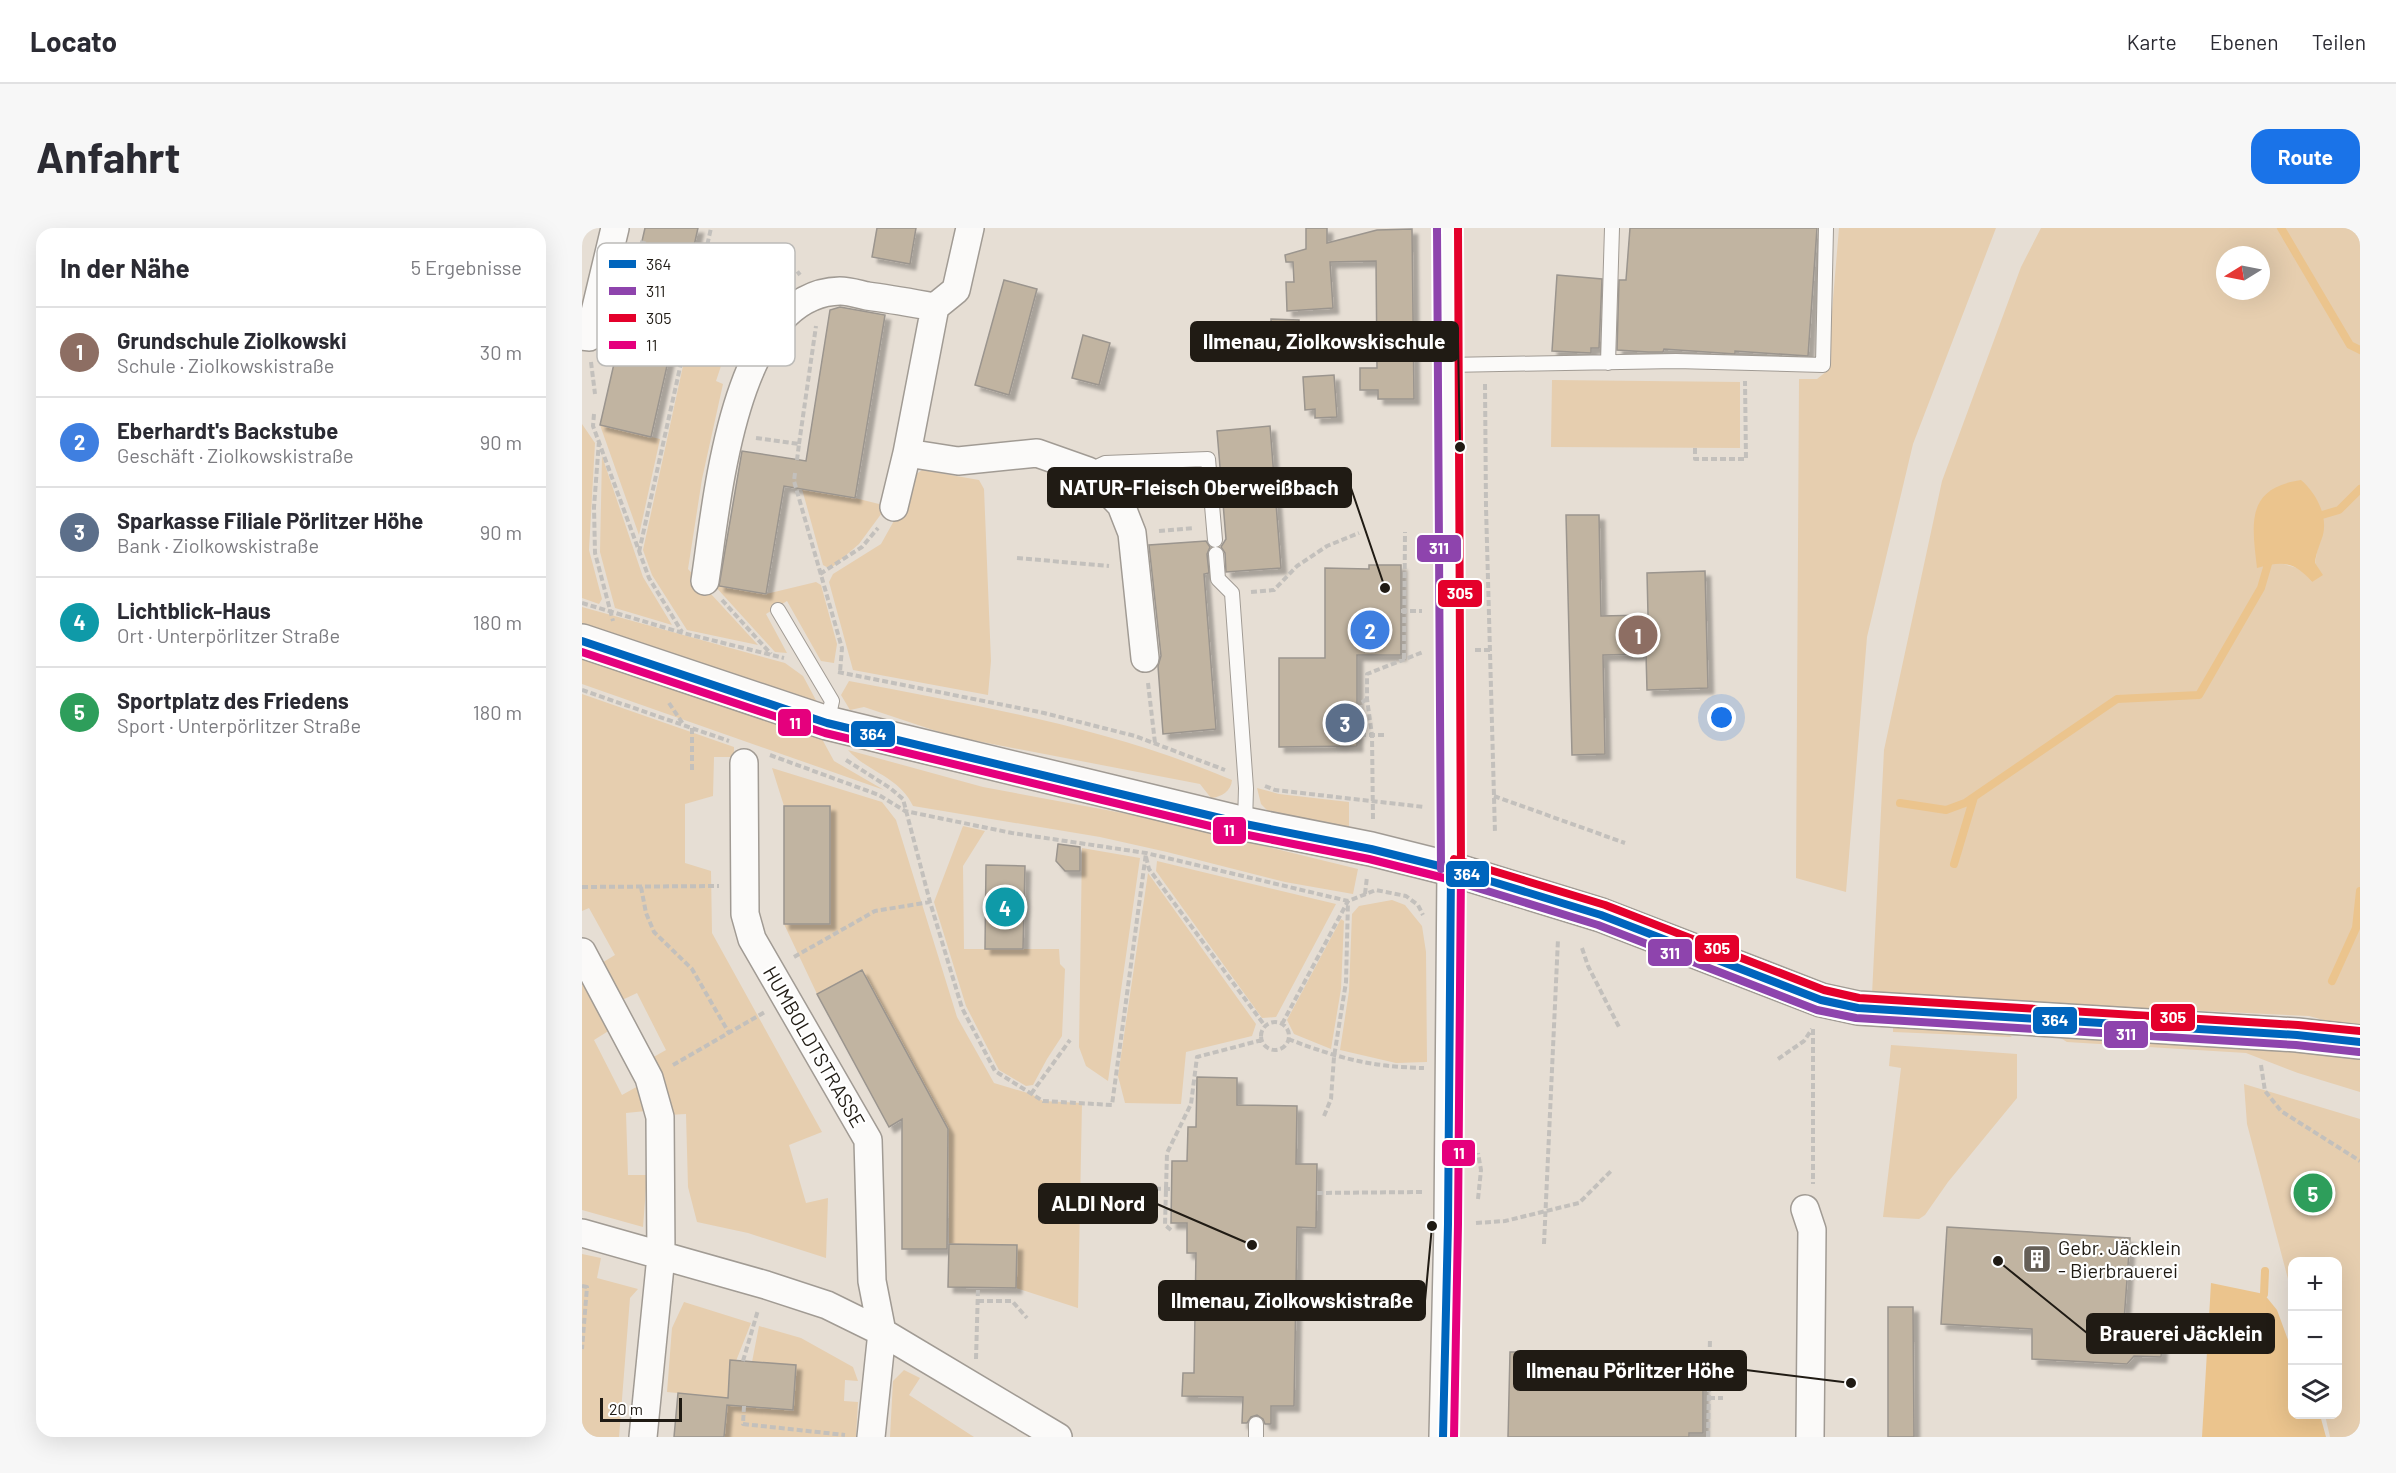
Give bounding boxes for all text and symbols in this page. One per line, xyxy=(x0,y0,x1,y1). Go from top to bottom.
text: Locato xyxy=(30,24,117,58)
text: Karte xyxy=(2127,29,2177,54)
text: Ebenen xyxy=(2210,29,2279,54)
text: Teilen xyxy=(2312,29,2366,54)
button: Route xyxy=(2251,129,2360,184)
text: Anfahrt xyxy=(36,131,181,181)
legend xyxy=(597,243,795,366)
north arrow xyxy=(2216,246,2270,300)
text: In der Nähe xyxy=(60,252,190,283)
text: 364 xyxy=(646,254,671,273)
text: 5 Ergebnisse xyxy=(411,255,522,279)
text: 311 xyxy=(646,281,665,300)
text: 305 xyxy=(646,308,672,327)
callout: Ilmenau, Ziolkowskischule xyxy=(1191,322,1458,361)
text: Grundschule Ziolkowski xyxy=(117,327,347,353)
text: Ilmenau, Ziolkowskischule xyxy=(1203,328,1445,353)
text: 11 xyxy=(646,335,657,354)
text: 1 xyxy=(76,340,83,364)
text: 30 m xyxy=(480,340,522,364)
text: Schule · Ziolkowskistraße xyxy=(117,353,334,377)
text: Eberhardt's Backstube xyxy=(117,417,338,443)
text: 2 xyxy=(74,430,85,454)
text: 90 m xyxy=(480,430,522,454)
text: Geschäft · Ziolkowskistraße xyxy=(117,443,354,467)
callout: NATUR-Fleisch Oberweißbach xyxy=(1048,468,1351,507)
text: NATUR-Fleisch Oberweißbach xyxy=(1059,474,1339,499)
text: Sparkasse Filiale Pörlitzer Höhe xyxy=(117,507,423,533)
text: 3 xyxy=(74,520,85,544)
text: 90 m xyxy=(480,520,522,544)
text: Bank · Ziolkowskistraße xyxy=(117,533,319,557)
line badge: 311 xyxy=(1416,534,1462,563)
text: 311 xyxy=(1429,538,1449,557)
line badge: 305 xyxy=(1437,579,1483,608)
text: 305 xyxy=(1447,583,1474,602)
text: Lichtblick-Haus xyxy=(117,597,271,623)
pin: 2 xyxy=(1350,608,1390,652)
text: 4 xyxy=(73,610,86,634)
text: 180 m xyxy=(473,610,522,634)
pin: 1 xyxy=(1618,612,1658,658)
text: Ort · Unterpörlitzer Straße xyxy=(117,623,340,647)
text: Sportplatz des Friedens xyxy=(117,687,349,713)
text: 5 xyxy=(74,700,85,724)
text: 180 m xyxy=(473,700,522,724)
pin: 3 xyxy=(1326,700,1365,746)
your location xyxy=(1707,703,1736,732)
line badge: 11 xyxy=(777,708,812,737)
text: Sport · Unterpörlitzer Straße xyxy=(117,713,361,737)
text: 11 xyxy=(789,713,801,732)
line badge: 364 xyxy=(850,720,896,748)
text: 364 xyxy=(860,724,886,743)
line badge: 11 xyxy=(1212,816,1247,845)
text: 11 xyxy=(1223,820,1235,839)
line badge: 364 xyxy=(1445,860,1490,888)
text: 364 xyxy=(1454,864,1480,883)
pin: 4 xyxy=(986,884,1024,930)
line badge: 305 xyxy=(1694,934,1740,963)
line badge: 311 xyxy=(1647,938,1693,967)
text: 305 xyxy=(1704,938,1731,957)
text: 311 xyxy=(1660,943,1680,962)
street label: HUMBOLDTSTRASSE xyxy=(759,961,871,1132)
line badge: 305 xyxy=(2150,1003,2196,1032)
line badge: 364 xyxy=(2032,1006,2078,1035)
text: 305 xyxy=(2160,1007,2187,1026)
text: 364 xyxy=(2042,1010,2068,1029)
line badge: 311 xyxy=(2103,1020,2149,1049)
text: 311 xyxy=(2116,1024,2136,1043)
line badge: 11 xyxy=(1441,1139,1476,1167)
text: 11 xyxy=(1453,1143,1465,1162)
pin: 5 xyxy=(2294,1170,2332,1216)
callout: ALDI Nord xyxy=(1039,1184,1157,1223)
text: ALDI Nord xyxy=(1051,1190,1145,1215)
place label: Gebr. Jäcklein - Bierbrauerei xyxy=(2058,1235,2181,1282)
building icon: Gebr. Jäcklein - Bierbrauerei xyxy=(2021,1243,2053,1275)
map controls xyxy=(2288,1257,2342,1419)
button: + xyxy=(2288,1257,2342,1311)
callout: Ilmenau, Ziolkowskistraße xyxy=(1159,1281,1425,1320)
text: Ilmenau, Ziolkowskistraße xyxy=(1171,1287,1413,1312)
button: − xyxy=(2288,1311,2342,1365)
callout: Brauerei Jäcklein xyxy=(2087,1314,2274,1353)
text: Brauerei Jäcklein xyxy=(2100,1320,2262,1345)
callout: Ilmenau Pörlitzer Höhe xyxy=(1514,1351,1746,1390)
text: Ilmenau Pörlitzer Höhe xyxy=(1526,1357,1734,1382)
button: layers xyxy=(2288,1365,2342,1419)
scale bar xyxy=(600,1395,682,1422)
text: 20 m xyxy=(609,1399,643,1418)

